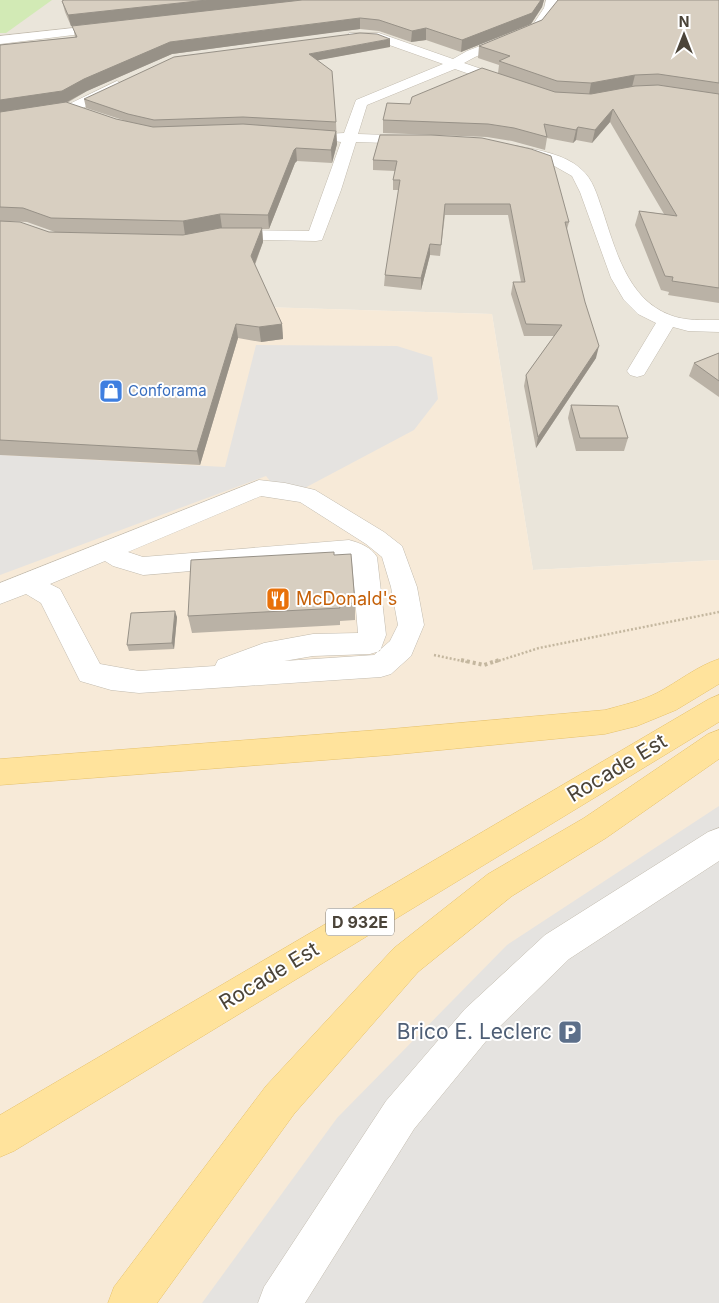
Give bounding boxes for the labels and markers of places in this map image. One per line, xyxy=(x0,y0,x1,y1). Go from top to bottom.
shop icon: Conforama xyxy=(98,378,124,404)
place label: Conforama xyxy=(128,381,207,400)
restaurant icon: McDonald's xyxy=(265,586,291,612)
place label: McDonald's xyxy=(296,588,397,609)
place label: Brico E. Leclerc xyxy=(397,1019,552,1044)
parking icon: Brico E. Leclerc xyxy=(557,1019,583,1045)

